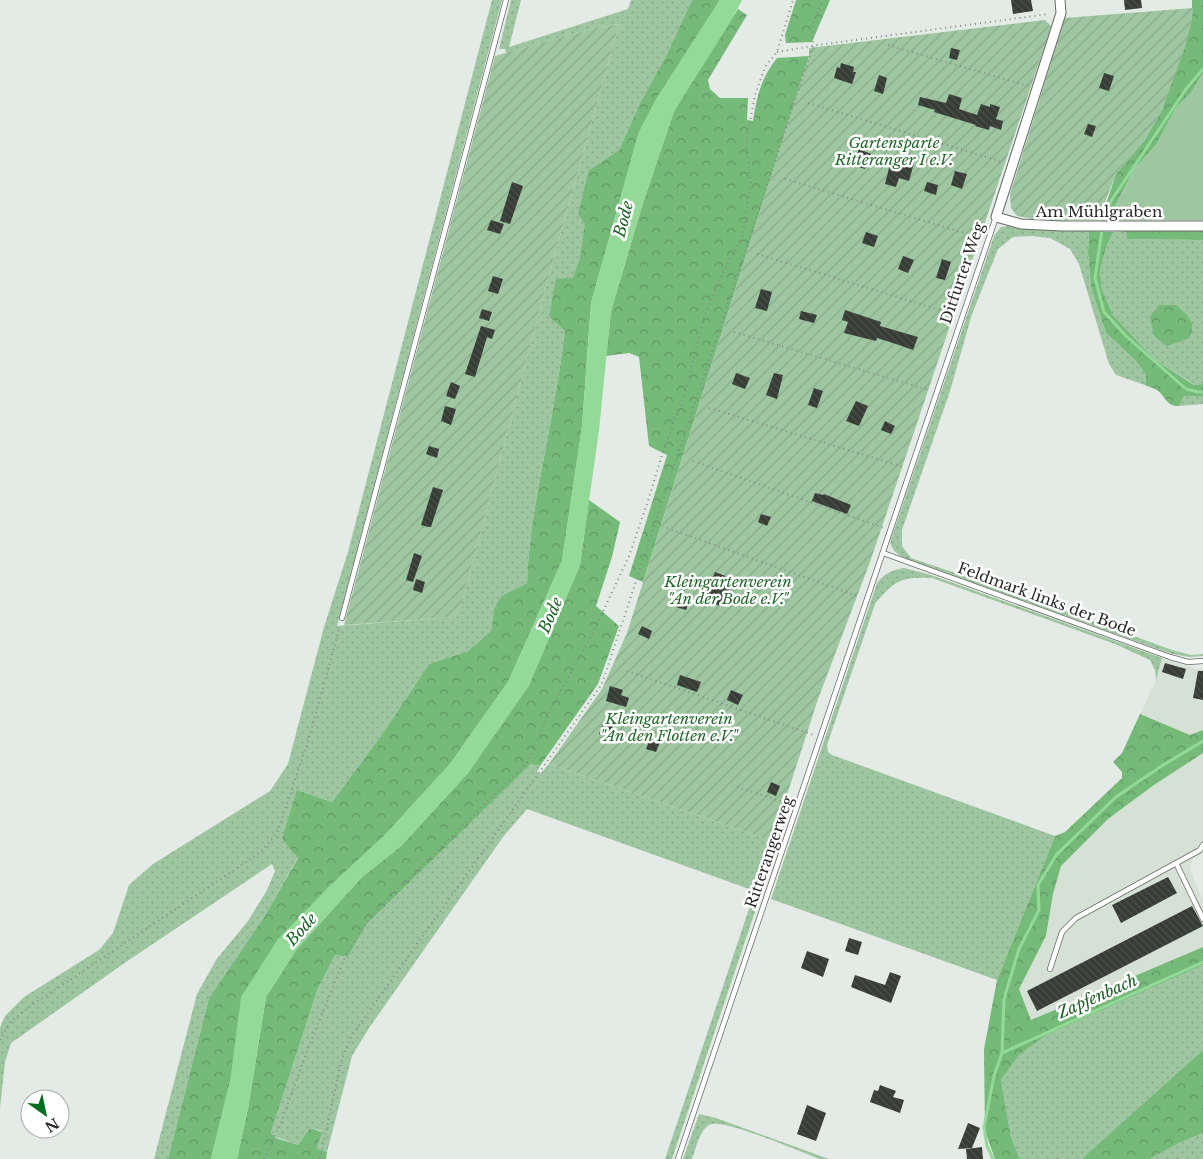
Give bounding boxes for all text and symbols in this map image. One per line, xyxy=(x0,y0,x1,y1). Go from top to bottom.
park label: Gartensparte Ritteranger I e.V. xyxy=(834,133,954,169)
water label: Bode xyxy=(609,198,637,240)
street label: Am Mühlgraben xyxy=(1035,202,1162,221)
street label: Ditfurter Weg xyxy=(936,219,989,326)
street label: Feldmark links der Bode xyxy=(955,558,1139,640)
park label: Kleingartenverein "An der Bode e.V." xyxy=(663,572,792,608)
water label: Bode xyxy=(533,593,567,637)
park label: Kleingartenverein "An den Flotten e.V." xyxy=(600,709,739,745)
street label: Ritterangerweg xyxy=(741,792,797,911)
water label: Bode xyxy=(281,908,321,950)
water label: Zapfenbach xyxy=(1053,970,1140,1023)
north arrow xyxy=(20,1089,70,1139)
text: N xyxy=(42,1114,63,1136)

